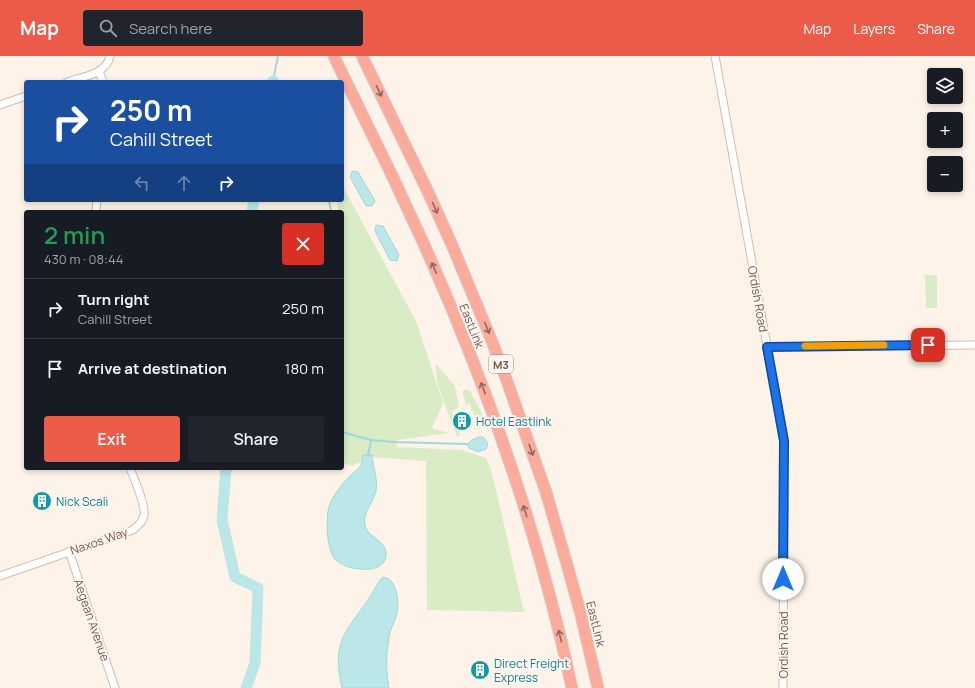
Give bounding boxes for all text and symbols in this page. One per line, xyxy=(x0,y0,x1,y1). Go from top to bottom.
search box xyxy=(83,10,363,46)
text: Map xyxy=(20,15,59,41)
icon: search xyxy=(97,17,119,39)
text: Search here xyxy=(129,18,212,39)
text: Map xyxy=(803,19,831,38)
text: Layers xyxy=(853,19,895,38)
text: Share xyxy=(917,19,955,38)
map controls xyxy=(927,68,963,192)
button: layers xyxy=(927,68,963,104)
one-way arrow xyxy=(376,85,383,97)
text: 250 m xyxy=(110,91,192,129)
icon: right xyxy=(44,96,96,148)
button: + xyxy=(927,112,963,148)
text: Cahill Street xyxy=(110,127,213,151)
button: − xyxy=(927,156,963,192)
icon: left xyxy=(131,172,153,194)
icon: ahead xyxy=(173,172,195,194)
icon: right xyxy=(215,172,237,194)
one-way arrow xyxy=(432,202,440,214)
text: 2 min xyxy=(44,218,105,251)
button: close xyxy=(282,223,324,265)
text: 430 m · 08:44 xyxy=(44,250,123,268)
one-way arrow xyxy=(430,262,437,274)
street label: Ordish Road xyxy=(744,264,772,334)
text: Turn right xyxy=(78,289,149,310)
icon: right xyxy=(44,298,66,320)
text: 250 m xyxy=(282,298,324,319)
street label: EastLink xyxy=(455,301,489,352)
text: Cahill Street xyxy=(78,310,152,328)
one-way arrow xyxy=(484,321,491,333)
pin xyxy=(911,328,945,362)
icon: arrive xyxy=(917,334,939,356)
road number: M3 xyxy=(489,355,513,373)
icon: arrive xyxy=(44,358,66,380)
text: Arrive at destination xyxy=(78,358,227,379)
text: 180 m xyxy=(285,358,324,379)
one-way arrow xyxy=(478,383,486,395)
building icon: Hotel Eastlink xyxy=(451,410,473,432)
place label: Hotel Eastlink xyxy=(476,413,552,430)
button: Exit xyxy=(44,416,180,462)
button: Share xyxy=(188,416,324,462)
one-way arrow xyxy=(528,443,536,455)
building icon: Nick Scali xyxy=(31,490,53,512)
place label: Nick Scali xyxy=(56,493,108,510)
one-way arrow xyxy=(521,505,528,518)
street label: Naxos Way xyxy=(68,523,131,559)
position arrow xyxy=(762,558,804,600)
street label: Aegean Avenue xyxy=(70,577,114,663)
street label: EastLink xyxy=(582,599,610,650)
street label: Ordish Road xyxy=(775,611,792,679)
one-way arrow xyxy=(556,630,563,643)
place label: Direct Freight Express xyxy=(494,655,569,686)
building icon: Direct Freight Express xyxy=(469,659,491,681)

